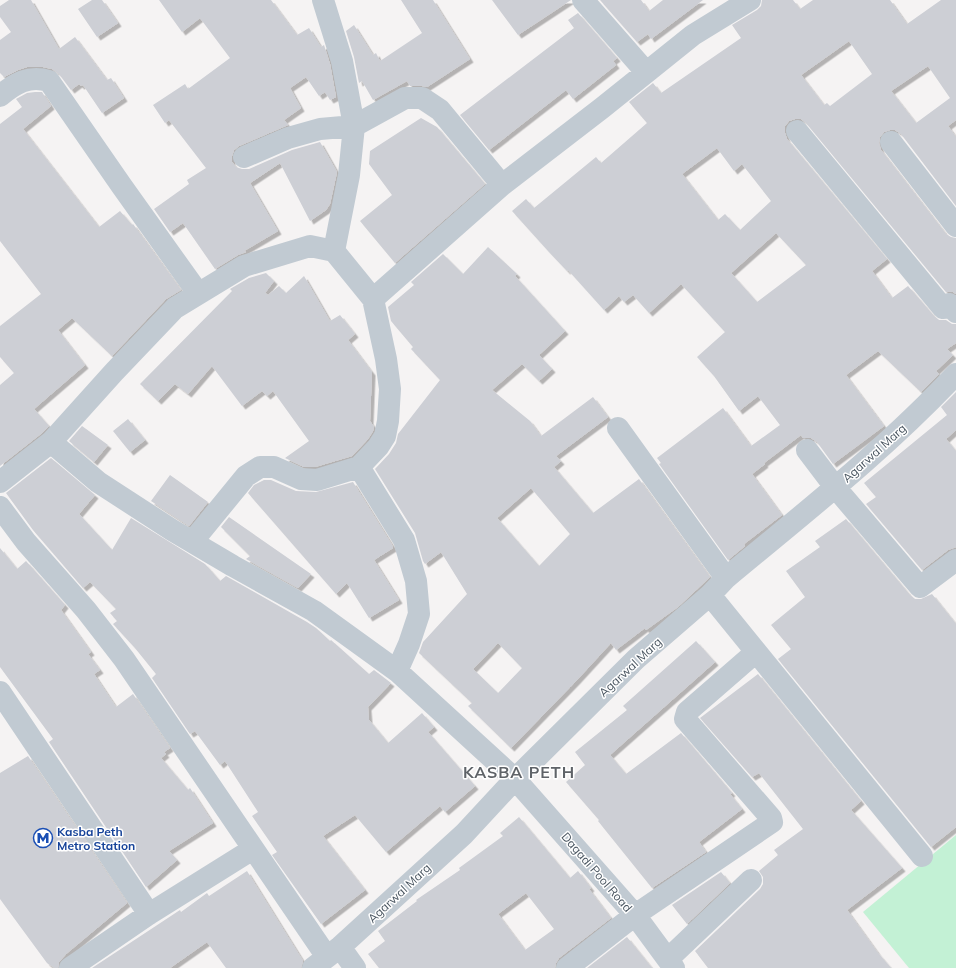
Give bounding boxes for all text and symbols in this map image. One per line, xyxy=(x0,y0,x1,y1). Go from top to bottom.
street label: Agarwal Marg xyxy=(839,421,909,485)
street label: Agarwal Marg xyxy=(595,634,665,700)
district label: KASBA PETH xyxy=(463,762,575,782)
place label: Kasba Peth Metro Station xyxy=(57,824,135,853)
metro station icon: Kasba Peth Metro Station xyxy=(32,827,54,849)
street label: Dagadi Pool Road xyxy=(558,829,636,915)
street label: Agarwal Marg xyxy=(364,860,434,926)

